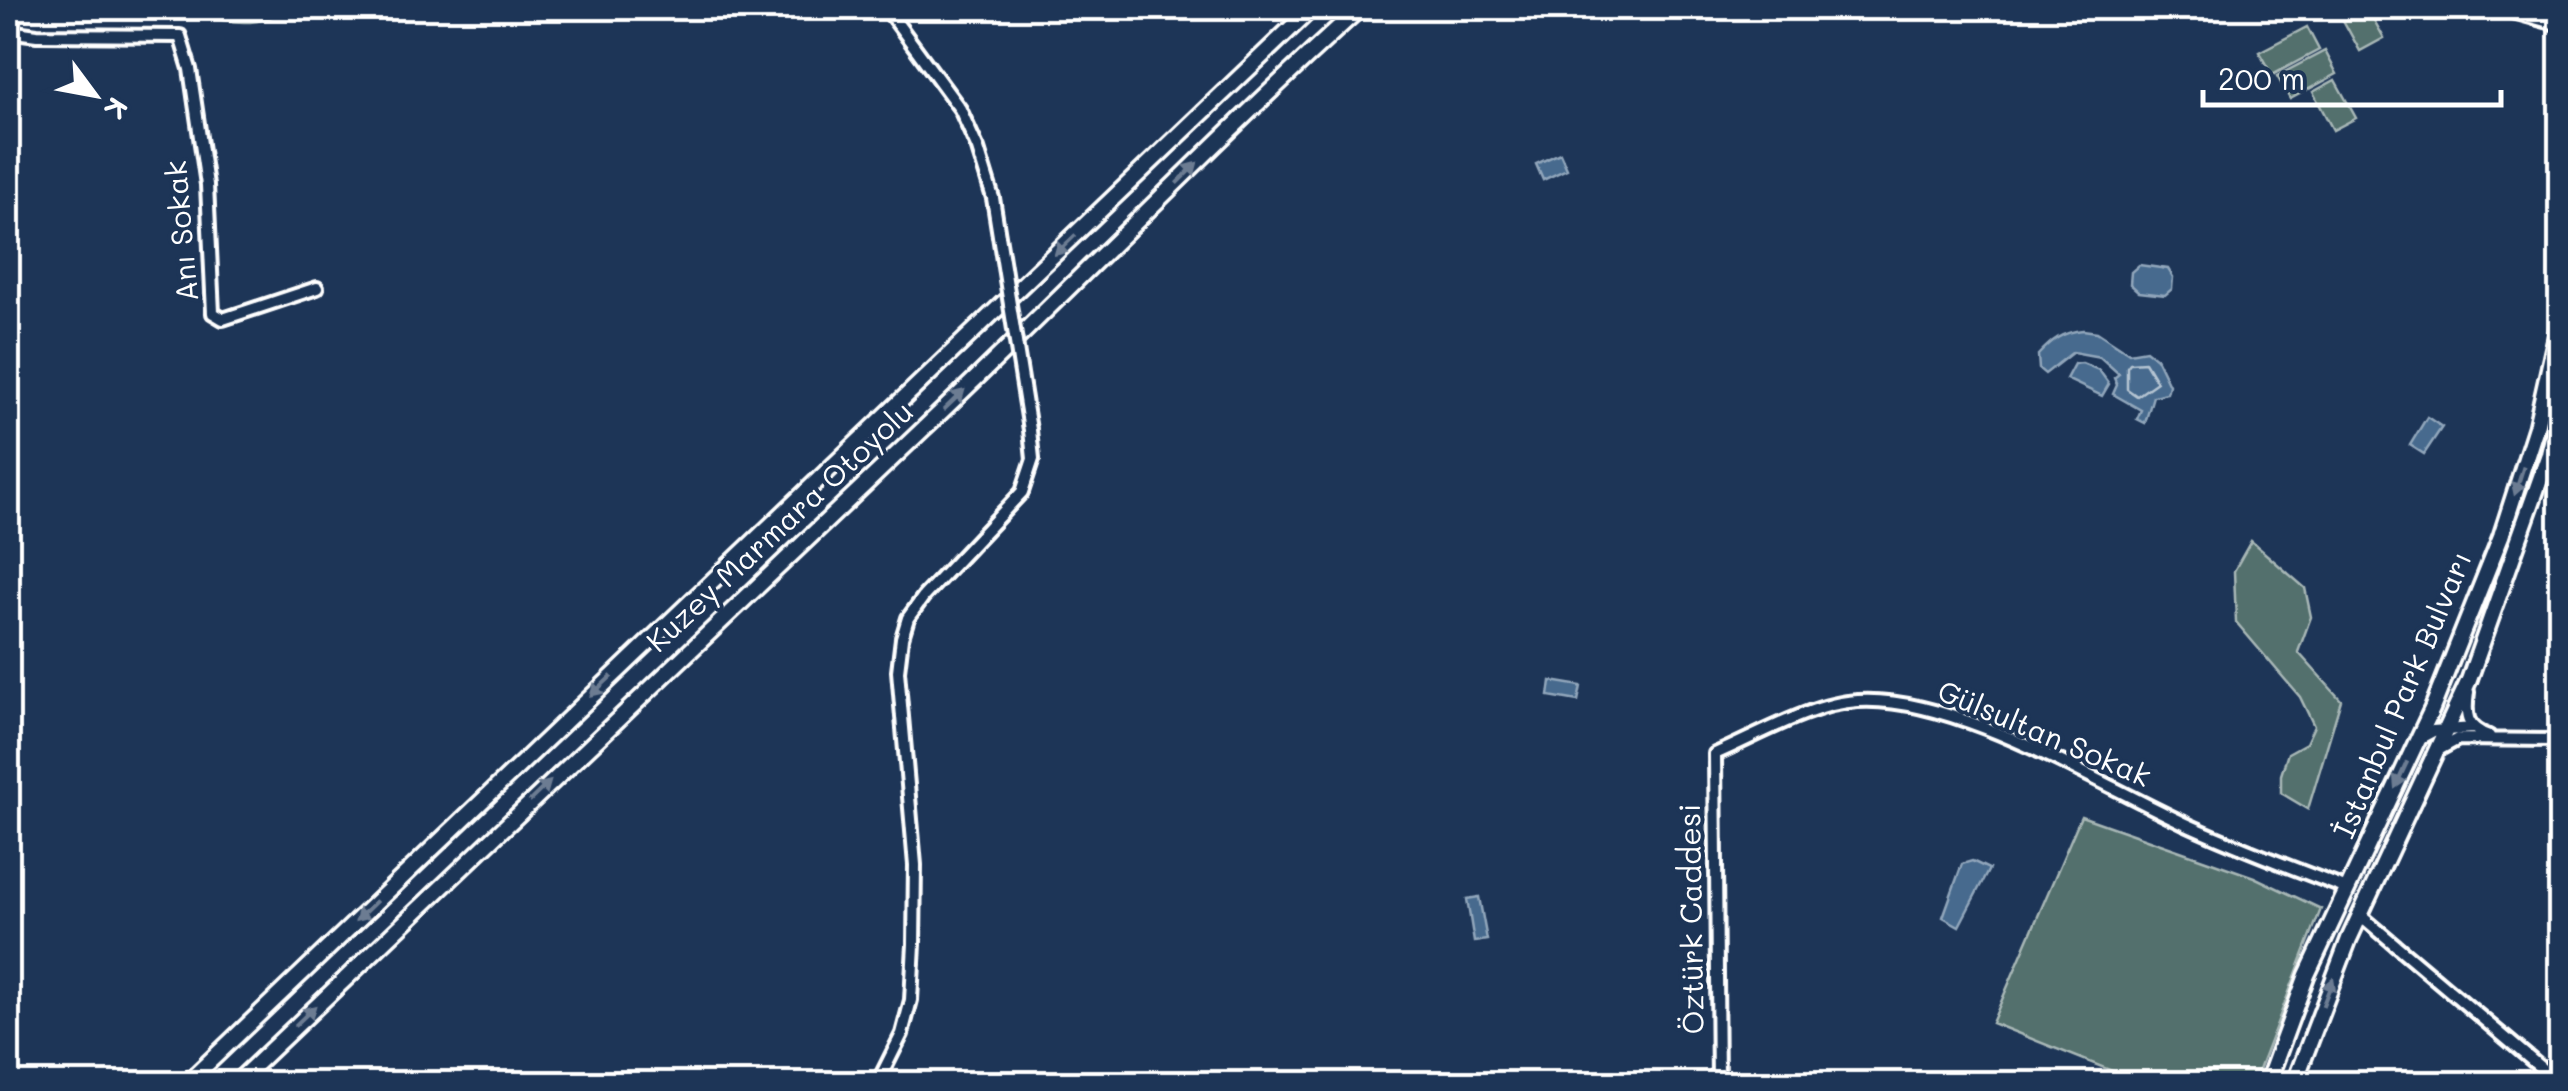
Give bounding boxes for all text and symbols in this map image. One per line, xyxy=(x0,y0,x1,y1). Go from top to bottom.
north arrow xyxy=(45,45,145,145)
scale bar xyxy=(2203,45,2500,107)
text: 200 m xyxy=(2218,58,2305,98)
text: K xyxy=(97,91,137,126)
street label: Anı Sokak xyxy=(154,159,206,303)
one-way arrow xyxy=(1175,162,1199,186)
one-way arrow xyxy=(1053,233,1077,256)
one-way arrow xyxy=(942,389,966,412)
street label: Kuzey Marmara Otoyolu xyxy=(637,391,921,660)
one-way arrow xyxy=(2511,466,2526,496)
street label: İstanbul Park Bulvarı xyxy=(2323,545,2480,844)
street label: Gülsultan Sokak xyxy=(1932,669,2158,795)
one-way arrow xyxy=(590,674,614,697)
one-way arrow xyxy=(2393,761,2410,790)
one-way arrow xyxy=(527,780,551,803)
street label: Öztürk Caddesi xyxy=(1668,803,1712,1035)
one-way arrow xyxy=(355,899,379,922)
one-way arrow xyxy=(2321,977,2337,1007)
one-way arrow xyxy=(293,1005,317,1028)

